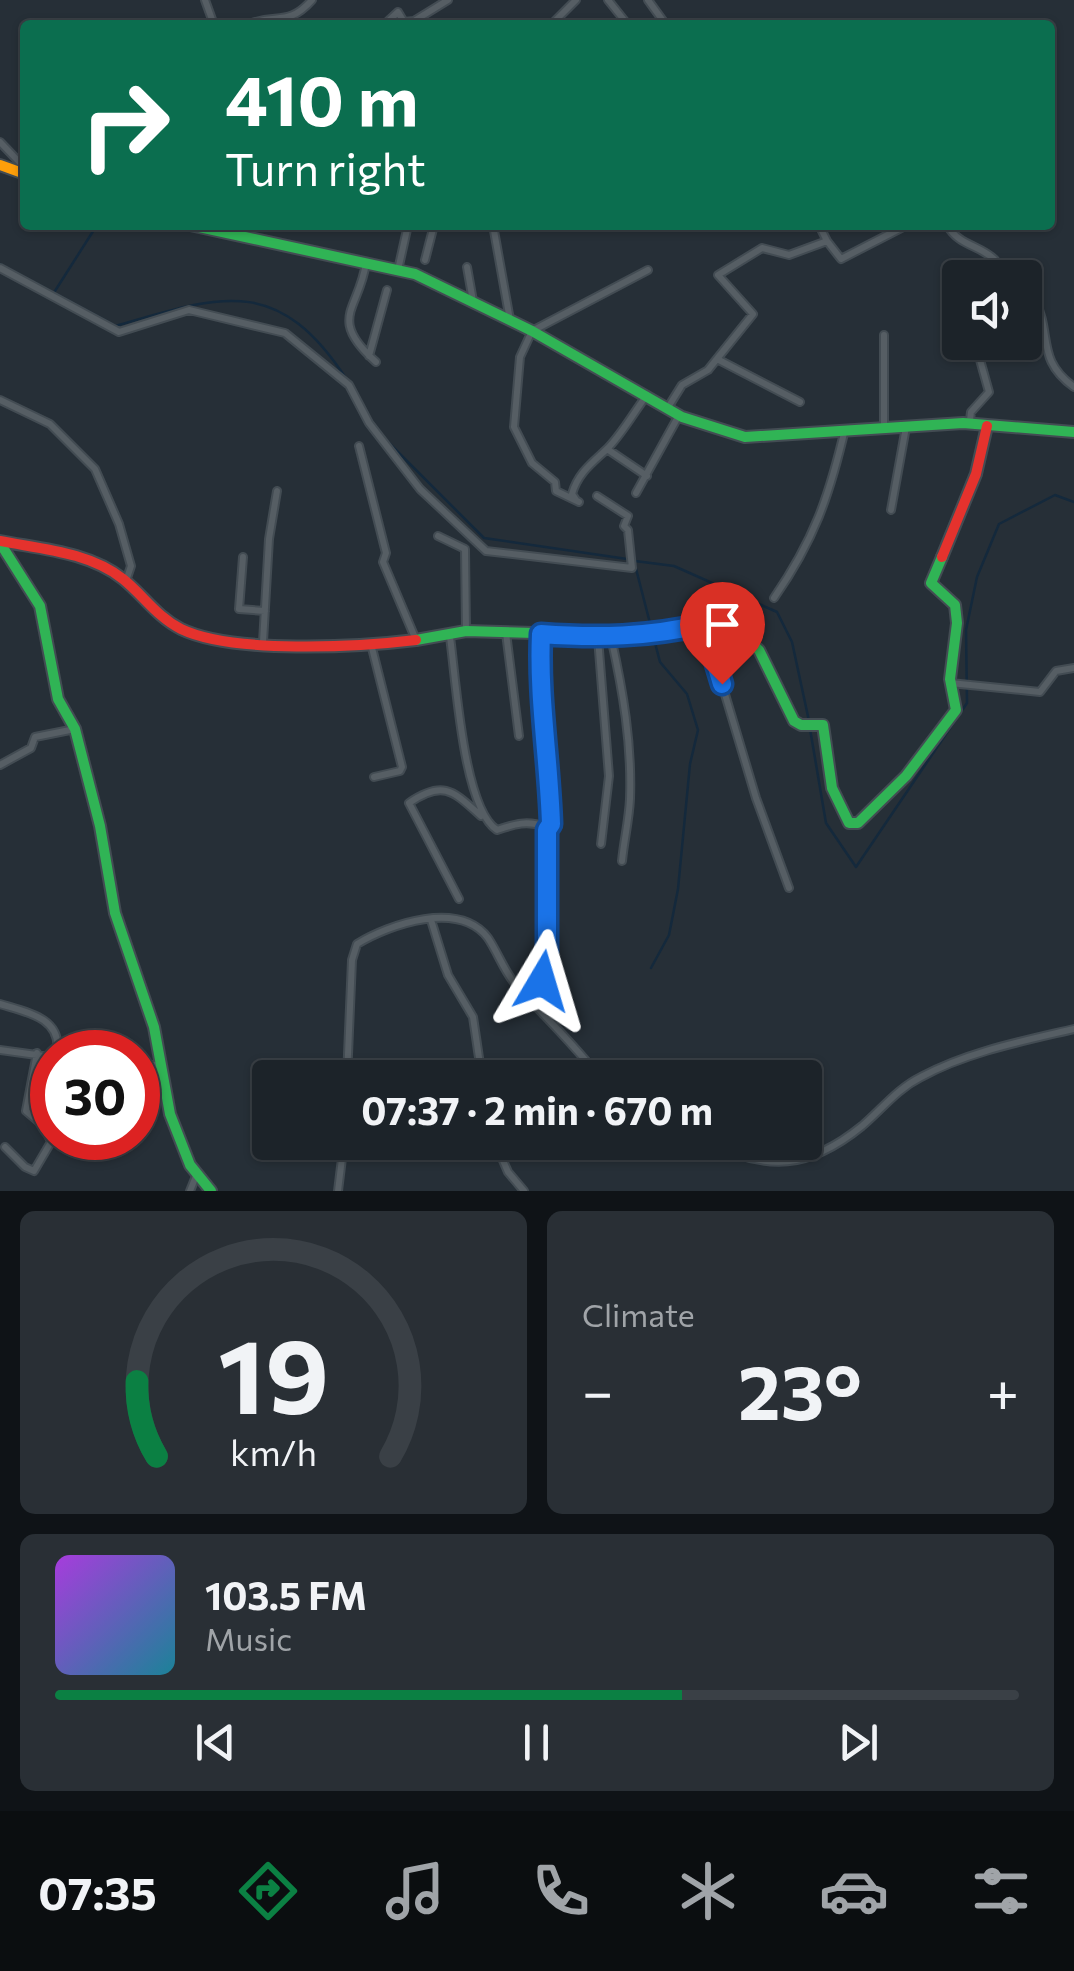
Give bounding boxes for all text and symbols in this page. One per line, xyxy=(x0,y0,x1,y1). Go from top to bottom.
text: 410 m xyxy=(225,55,418,140)
icon: right xyxy=(60,60,190,190)
text: Turn right xyxy=(225,140,426,195)
map controls xyxy=(942,260,1042,360)
button: sound xyxy=(942,260,1042,360)
pin xyxy=(680,582,765,685)
icon: arrive xyxy=(695,597,750,652)
position arrow xyxy=(490,929,594,1033)
speed limit sign: 30 xyxy=(30,1030,160,1160)
text: 07:37 · 2 min · 670 m xyxy=(361,1086,713,1133)
text: Climate xyxy=(582,1294,695,1334)
text: 19 xyxy=(218,1308,329,1435)
text: 23° xyxy=(738,1344,862,1435)
text: − xyxy=(582,1356,613,1423)
text: + xyxy=(987,1356,1019,1423)
text: km/h xyxy=(230,1430,317,1473)
text: 103.5 FM xyxy=(205,1571,367,1618)
text: Music xyxy=(205,1618,292,1658)
icon: previous xyxy=(188,1715,243,1770)
icon: pause xyxy=(509,1715,564,1770)
icon: next xyxy=(831,1715,886,1770)
icon: directions xyxy=(233,1856,303,1926)
icon: music xyxy=(380,1856,450,1926)
icon: phone xyxy=(526,1856,596,1926)
icon: climate xyxy=(673,1856,743,1926)
icon: car xyxy=(819,1856,889,1926)
icon: filters xyxy=(966,1856,1036,1926)
text: 07:35 xyxy=(38,1864,157,1919)

